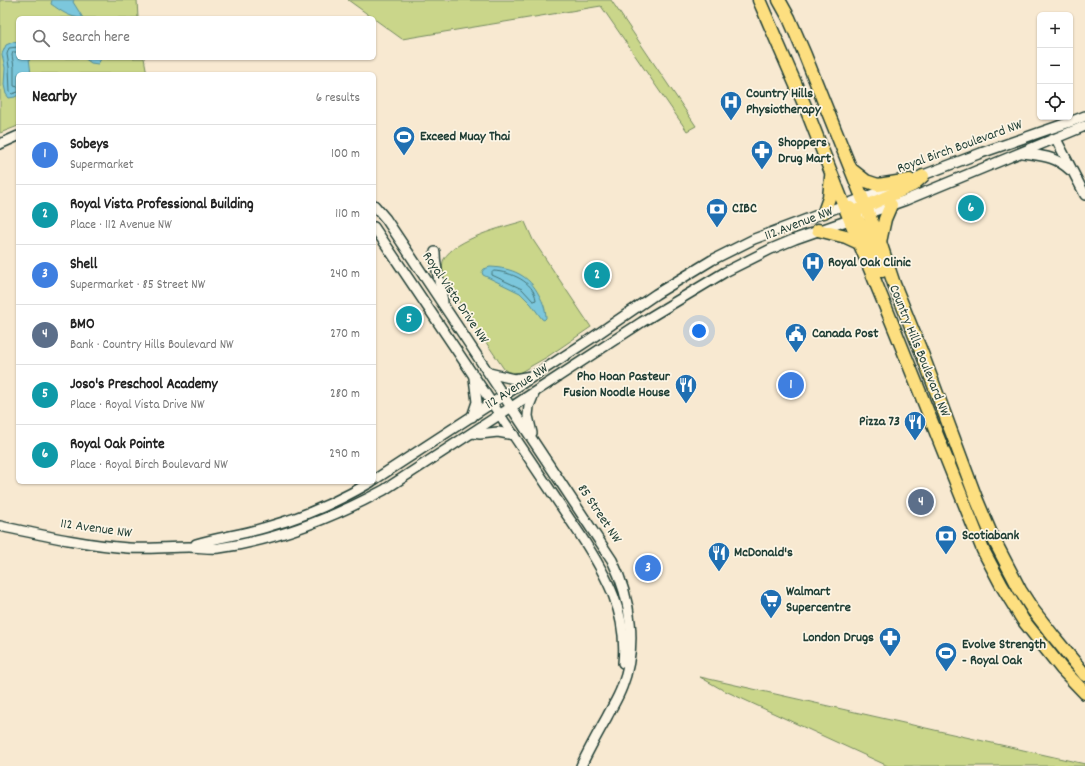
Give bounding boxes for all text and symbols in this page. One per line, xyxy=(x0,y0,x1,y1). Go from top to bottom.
map controls xyxy=(1037,12,1073,120)
button: + xyxy=(1037,12,1073,48)
search box xyxy=(16,16,376,60)
icon: search xyxy=(30,27,52,49)
text: Search here xyxy=(62,27,130,49)
button: − xyxy=(1037,48,1073,84)
place label: Country Hills Physiotherapy xyxy=(746,84,822,120)
button: locate xyxy=(1037,84,1073,120)
text: Nearby xyxy=(32,86,76,110)
text: 6 results xyxy=(316,89,360,108)
hospital icon: Country Hills Physiotherapy xyxy=(718,89,744,122)
street label: Royal Birch Boulevard NW xyxy=(894,115,1026,179)
sports icon: Exceed Muay Thai xyxy=(391,124,417,157)
place label: Exceed Muay Thai xyxy=(420,127,511,147)
place label: Shoppers Drug Mart xyxy=(778,133,832,169)
text: Sobeys xyxy=(70,134,109,156)
pharmacy icon: Shoppers Drug Mart xyxy=(749,138,775,171)
text: 1 xyxy=(44,145,46,164)
text: 100 m xyxy=(331,145,360,164)
text: Supermarket xyxy=(70,156,134,175)
pin: 6 xyxy=(958,193,984,223)
text: Royal Vista Professional Building xyxy=(70,194,254,216)
bank icon: CIBC xyxy=(704,196,730,229)
place label: CIBC xyxy=(732,199,757,219)
street label: 112 Avenue NW xyxy=(762,201,837,246)
text: 2 xyxy=(42,205,48,224)
text: 110 m xyxy=(335,205,360,224)
text: Place · 112 Avenue NW xyxy=(70,216,172,235)
street label: Royal Vista Drive NW xyxy=(417,248,494,349)
hospital icon: Royal Oak Clinic xyxy=(800,250,826,283)
place label: Royal Oak Clinic xyxy=(828,253,911,273)
text: Shell xyxy=(70,254,97,276)
pin: 2 xyxy=(584,260,610,290)
text: 3 xyxy=(42,265,48,284)
text: 240 m xyxy=(330,265,360,284)
text: Supermarket · 85 Street NW xyxy=(70,276,205,295)
street label: Country Hills Boulevard NW xyxy=(883,282,955,421)
pin: 5 xyxy=(396,304,422,334)
text: BMO xyxy=(70,314,95,336)
your location xyxy=(689,321,709,341)
public building icon: Canada Post xyxy=(783,321,809,354)
place label: Canada Post xyxy=(812,324,879,344)
text: 4 xyxy=(42,325,48,344)
text: 270 m xyxy=(330,325,360,344)
text: Bank · Country Hills Boulevard NW xyxy=(70,336,234,355)
street label: 112 Avenue NW xyxy=(481,359,553,415)
place label: Pho Hoan Pasteur Fusion Noodle House xyxy=(563,367,671,403)
pin: 1 xyxy=(778,370,804,400)
restaurant icon: Pho Hoan Pasteur Fusion Noodle House xyxy=(673,372,699,405)
text: Joso's Preschool Academy xyxy=(70,374,218,396)
text: 5 xyxy=(42,385,48,404)
text: 280 m xyxy=(330,385,360,404)
text: Place · Royal Vista Drive NW xyxy=(70,396,204,415)
restaurant icon: Pizza 73 xyxy=(902,409,928,442)
place label: Pizza 73 xyxy=(859,412,900,432)
text: Royal Oak Pointe xyxy=(70,434,165,456)
text: 6 xyxy=(42,445,48,464)
text: 290 m xyxy=(329,445,360,464)
text: Place · Royal Birch Boulevard NW xyxy=(70,456,228,475)
street label: 85 Street NW xyxy=(572,480,627,548)
pin: 4 xyxy=(908,487,934,517)
street label: 112 Avenue NW xyxy=(59,514,134,544)
bank icon: Scotiabank xyxy=(933,523,959,556)
place label: Scotiabank xyxy=(962,526,1019,546)
restaurant icon: McDonald's xyxy=(706,540,732,573)
place label: McDonald's xyxy=(734,543,793,563)
pin: 3 xyxy=(635,553,661,583)
place label: Walmart Supercentre xyxy=(786,582,851,618)
supermarket icon: Walmart Supercentre xyxy=(758,587,784,620)
pharmacy icon: London Drugs xyxy=(877,625,903,658)
place label: London Drugs xyxy=(803,628,874,648)
place label: Evolve Strength - Royal Oak xyxy=(962,635,1046,671)
sports icon: Evolve Strength - Royal Oak xyxy=(933,640,959,673)

